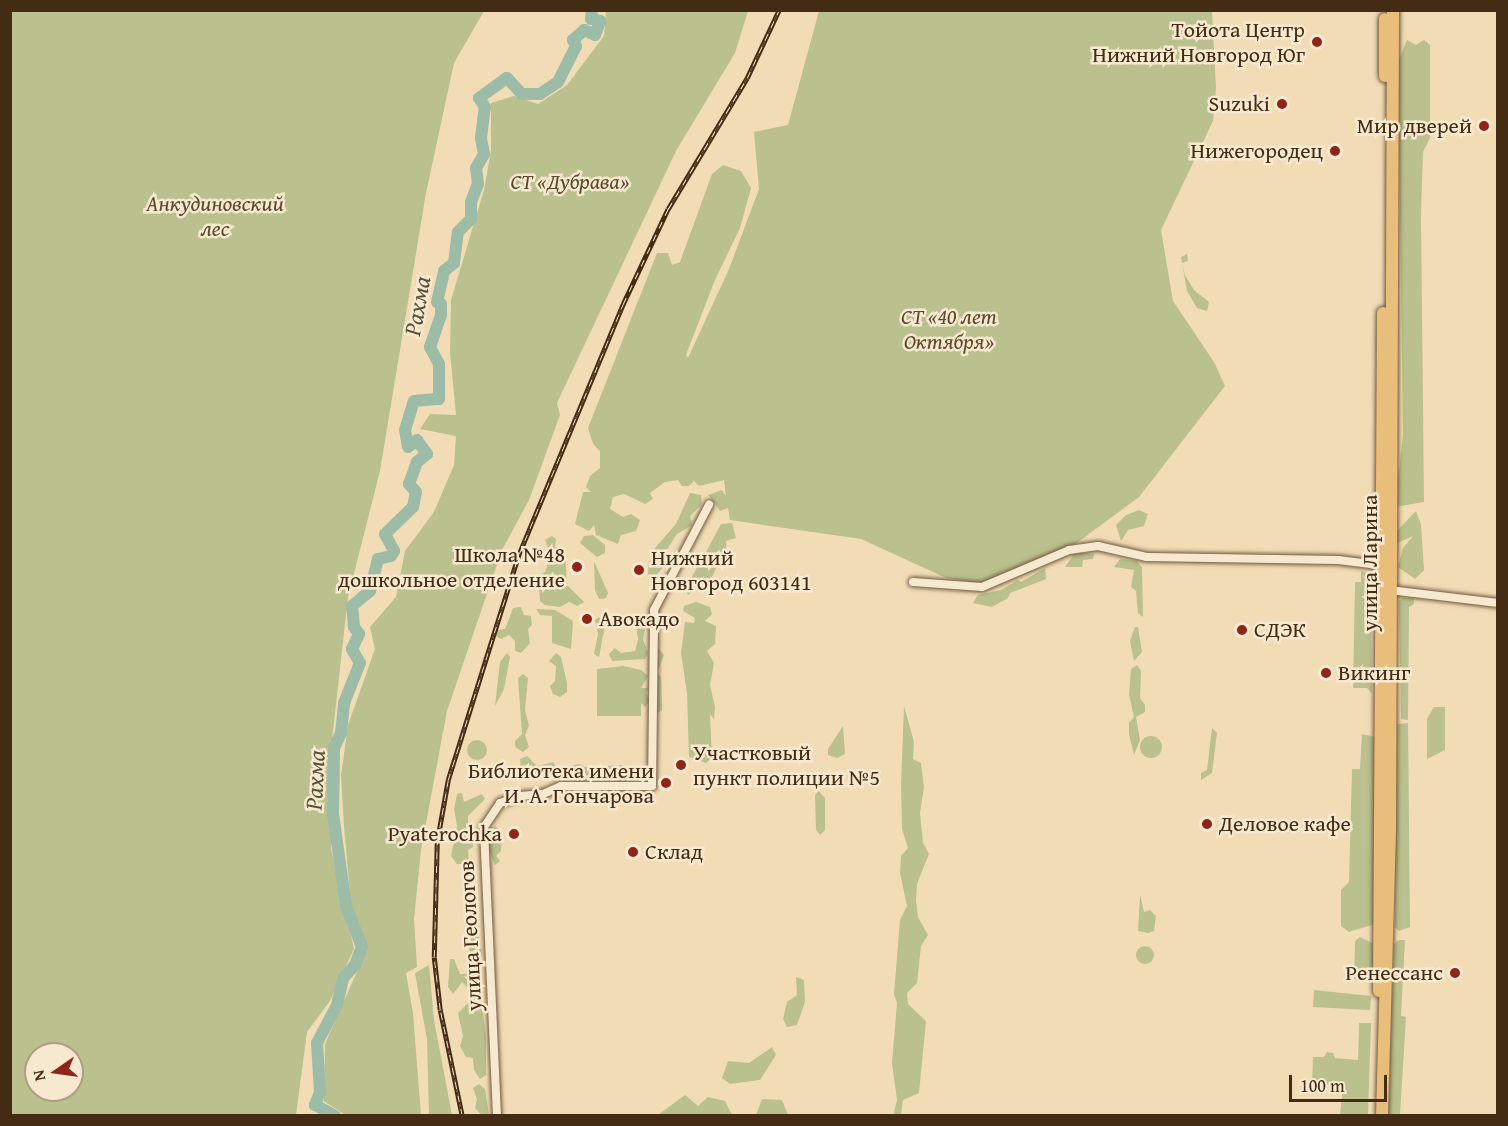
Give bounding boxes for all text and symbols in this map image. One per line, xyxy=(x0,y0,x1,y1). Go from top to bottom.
place label: Тойота Центр Нижний Новгород Юг xyxy=(1092,16,1305,68)
marker: Тойота Центр Нижний Новгород Юг xyxy=(1310,35,1324,49)
place label: Suzuki xyxy=(1208,91,1270,117)
marker: Suzuki xyxy=(1275,97,1289,111)
place label: Мир дверей xyxy=(1357,113,1472,139)
marker: Мир дверей xyxy=(1477,119,1491,133)
place label: Нижегородец xyxy=(1190,138,1323,164)
marker: Нижегородец xyxy=(1328,144,1342,158)
park label: СТ «Дубрава» xyxy=(510,169,630,195)
park label: Анкудиновский лес xyxy=(146,190,284,242)
water label: Рахма xyxy=(398,274,436,338)
park label: СТ «40 лет Октября» xyxy=(901,303,997,354)
street label: улица Ларина xyxy=(1357,495,1383,631)
place label: Школа №48 дошкольное отделение xyxy=(338,541,565,592)
place label: Нижний Новгород 603141 xyxy=(651,544,812,596)
marker: Школа №48 дошкольное отделение xyxy=(570,560,584,574)
marker: Нижний Новгород 603141 xyxy=(632,563,646,577)
place label: Авокадо xyxy=(599,606,679,632)
marker: Авокадо xyxy=(580,612,594,626)
place label: СДЭК xyxy=(1254,617,1306,643)
marker: СДЭК xyxy=(1235,623,1249,637)
place label: Викинг xyxy=(1338,660,1410,686)
marker: Викинг xyxy=(1319,666,1333,680)
place label: Участковый пункт полиции №5 xyxy=(693,739,880,790)
water label: Рахма xyxy=(299,749,331,811)
place label: Библиотека имени И. А. Гончарова xyxy=(468,757,654,808)
marker: Участковый пункт полиции №5 xyxy=(674,758,688,772)
marker: Библиотека имени И. А. Гончарова xyxy=(659,776,673,790)
place label: Деловое кафе xyxy=(1219,811,1351,837)
marker: Деловое кафе xyxy=(1200,817,1214,831)
place label: Pyaterochka xyxy=(388,821,502,847)
marker: Pyaterochka xyxy=(507,827,521,841)
place label: Склад xyxy=(645,839,703,865)
marker: Склад xyxy=(626,845,640,859)
street label: улица Геологов xyxy=(453,860,487,1012)
place label: Ренессанс xyxy=(1345,960,1443,986)
marker: Ренессанс xyxy=(1448,966,1462,980)
north arrow xyxy=(24,1042,84,1102)
scale bar xyxy=(1292,1063,1390,1101)
text: N xyxy=(26,1068,51,1084)
text: 100 m xyxy=(1300,1072,1345,1099)

